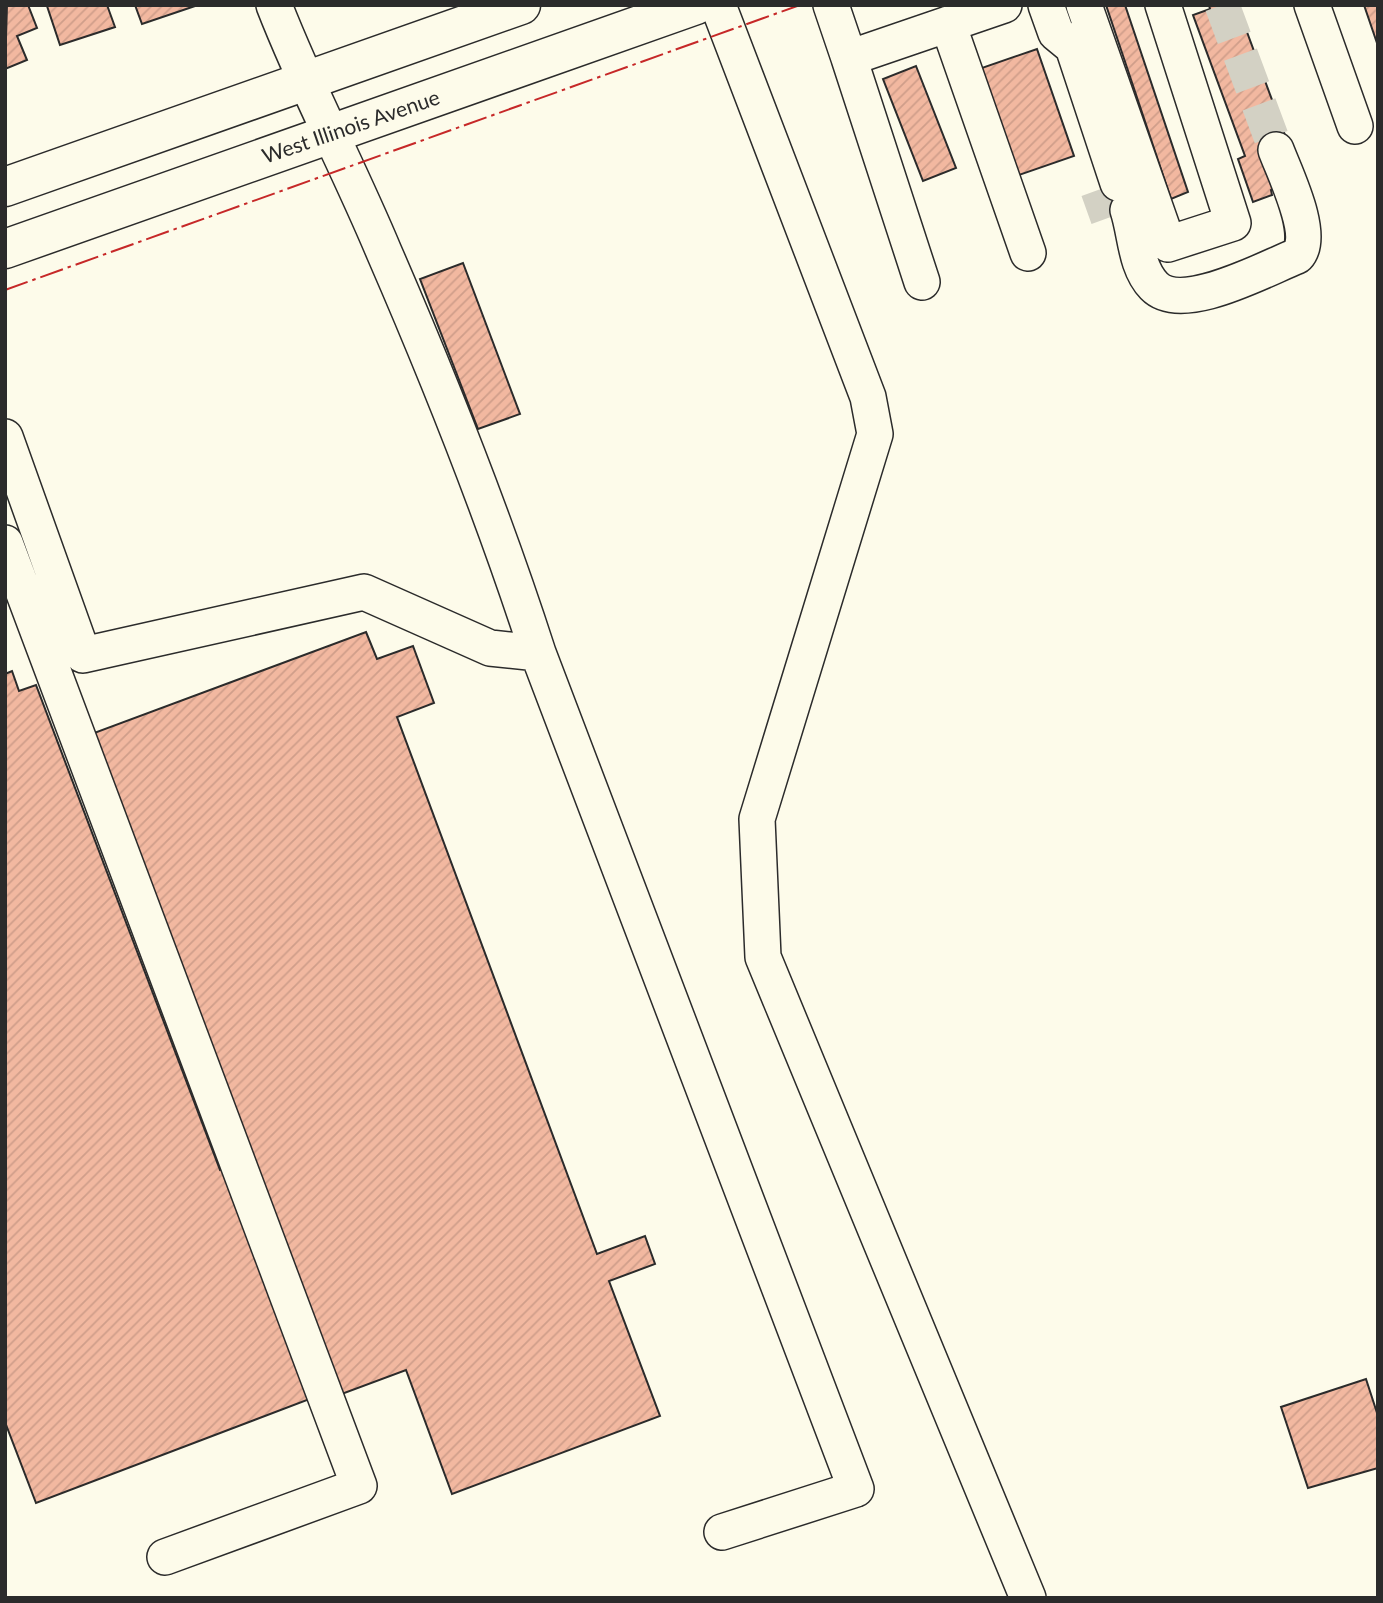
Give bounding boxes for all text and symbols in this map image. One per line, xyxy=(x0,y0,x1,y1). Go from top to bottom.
street label: West Illinois Avenue xyxy=(258,83,443,168)

